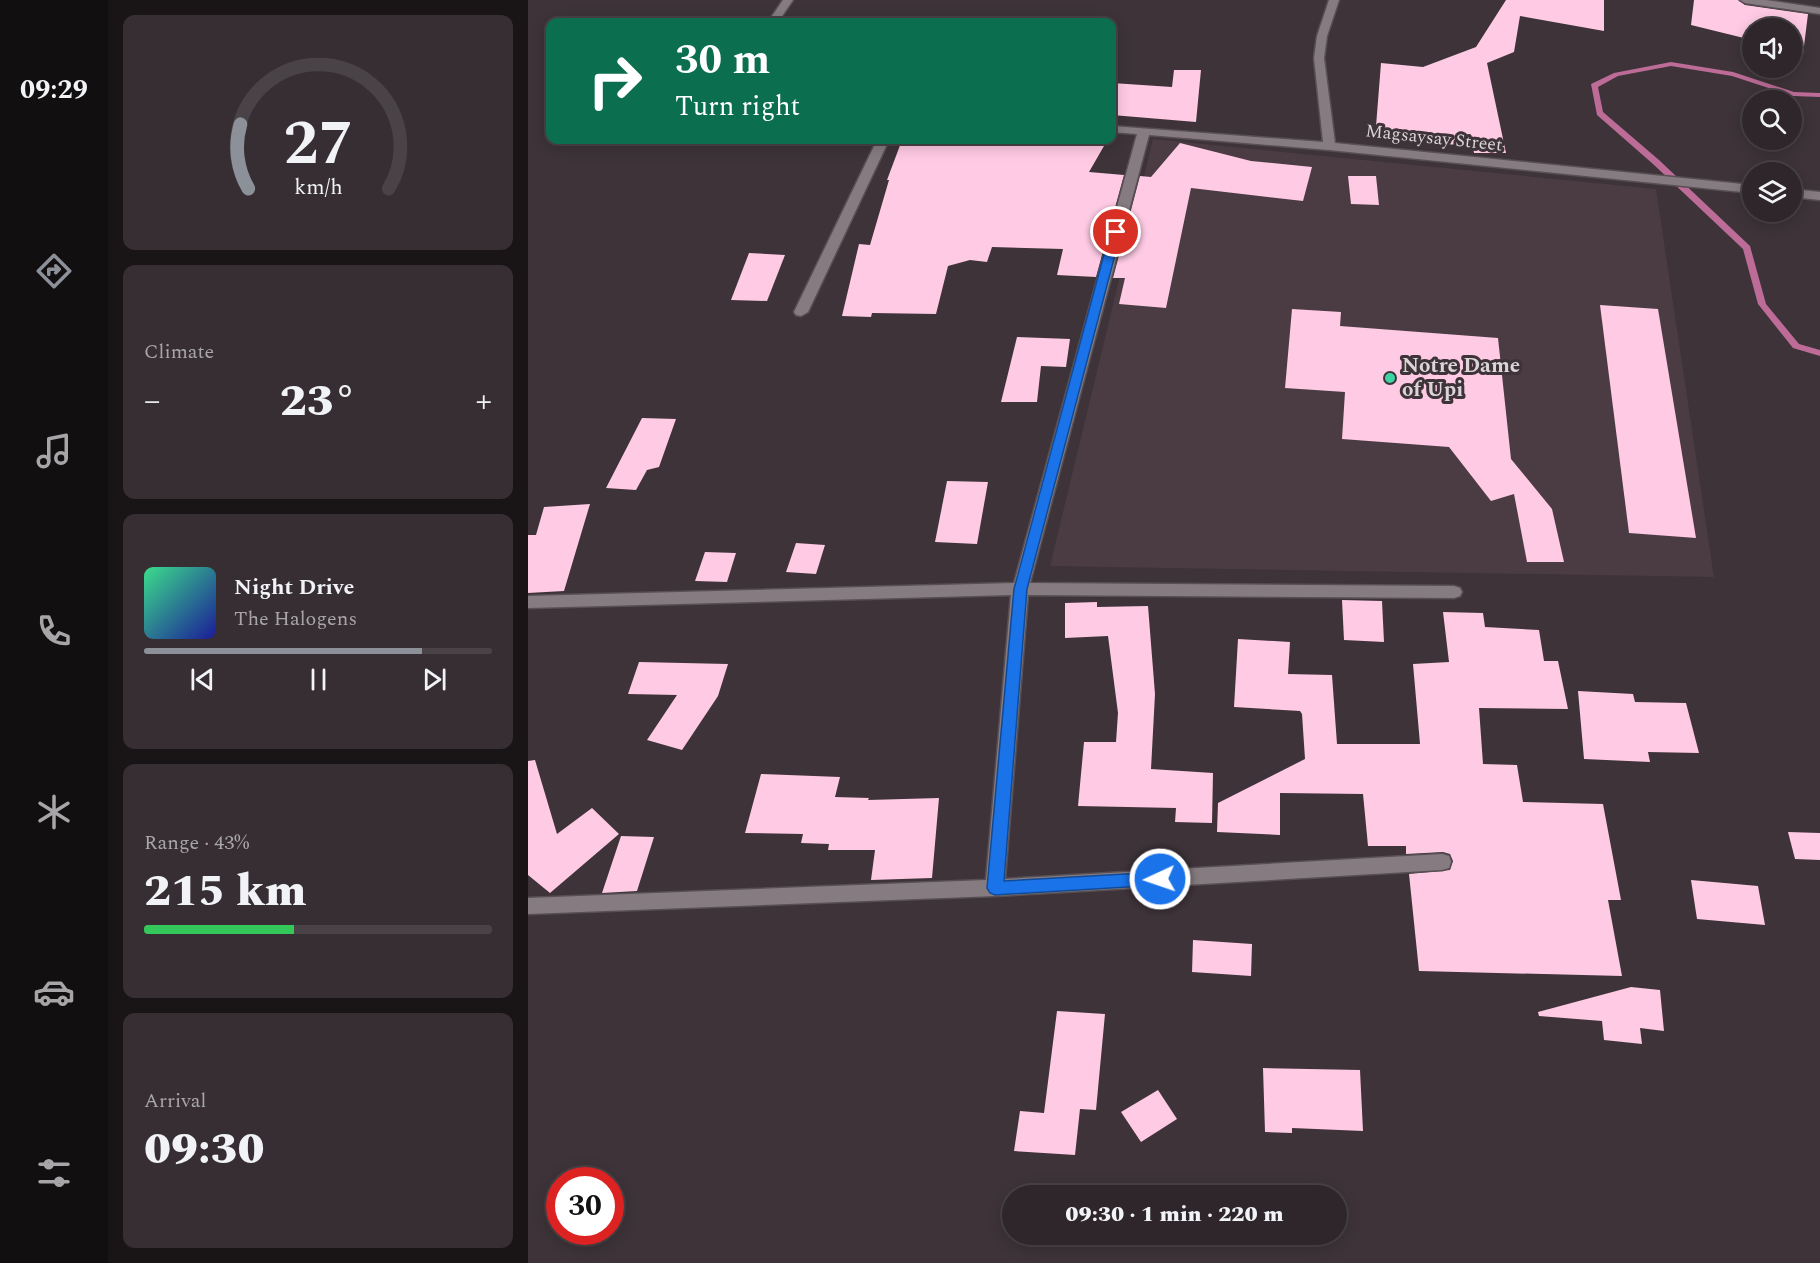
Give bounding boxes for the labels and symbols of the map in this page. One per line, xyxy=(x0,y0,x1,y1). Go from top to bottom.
street label: Magsaysay Street xyxy=(1364,117,1504,159)
pin xyxy=(1090,206,1141,257)
place label: Notre Dame of Upi xyxy=(1402,350,1520,406)
marker: Notre Dame of Upi xyxy=(1383,371,1397,385)
position arrow xyxy=(1128,847,1192,911)
speed limit sign: 30 xyxy=(546,1167,624,1245)

